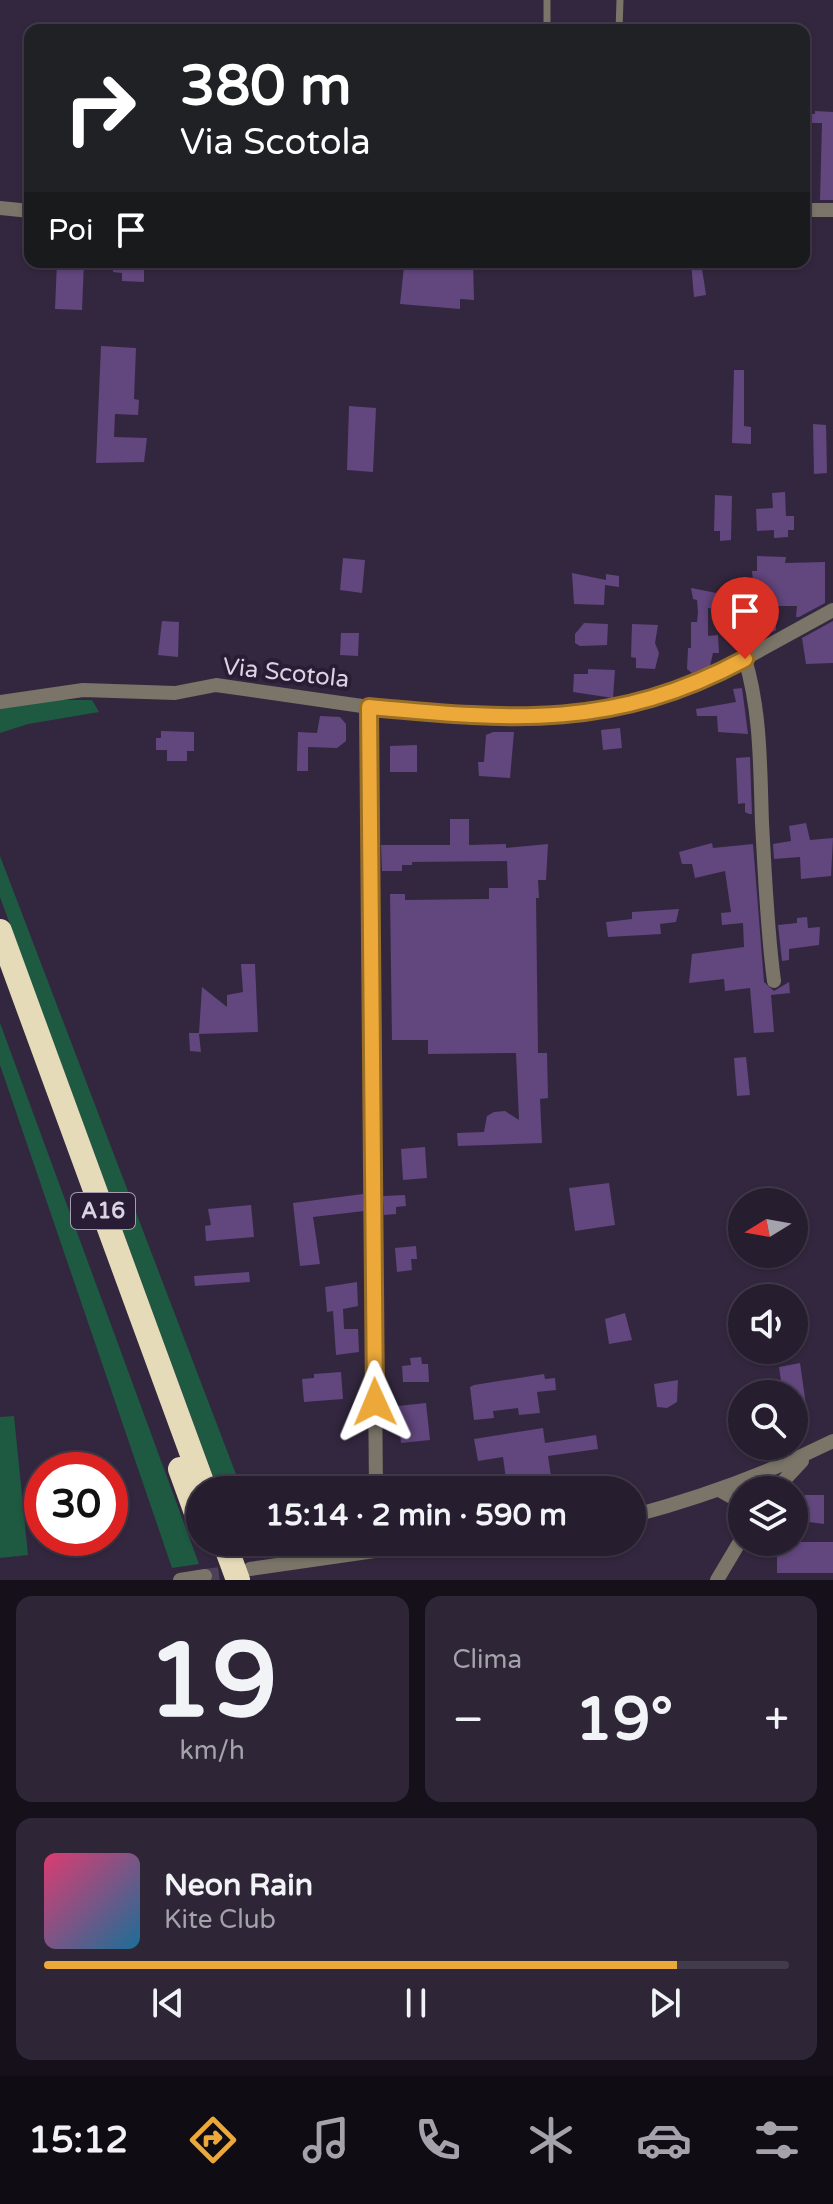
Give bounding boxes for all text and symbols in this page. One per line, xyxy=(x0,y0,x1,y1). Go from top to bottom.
text: 380 m xyxy=(180,53,351,120)
icon: right xyxy=(48,56,152,160)
text: Via Scotola xyxy=(180,121,371,164)
icon: arrive xyxy=(109,208,153,252)
text: Poi xyxy=(48,212,93,249)
pin xyxy=(711,577,779,659)
icon: arrive xyxy=(723,589,767,633)
street label: Via Scotola xyxy=(221,652,351,694)
north arrow xyxy=(728,1188,808,1268)
map controls xyxy=(728,1188,808,1556)
road number: A16 xyxy=(71,1193,135,1229)
button: sound xyxy=(728,1284,808,1364)
position arrow xyxy=(333,1360,417,1444)
button: search xyxy=(728,1380,808,1460)
speed limit sign: 30 xyxy=(24,1452,128,1556)
button: layers xyxy=(728,1476,808,1556)
text: 15:14 · 2 min · 590 m xyxy=(265,1497,567,1534)
text: 19 xyxy=(147,1620,278,1745)
text: Clima xyxy=(453,1644,522,1675)
text: 19° xyxy=(575,1684,673,1756)
text: − xyxy=(453,1694,484,1747)
text: + xyxy=(764,1694,789,1747)
text: km/h xyxy=(180,1735,245,1766)
text: Neon Rain xyxy=(164,1867,313,1904)
text: Kite Club xyxy=(164,1904,276,1935)
icon: previous xyxy=(146,1981,190,2025)
icon: pause xyxy=(394,1981,438,2025)
icon: next xyxy=(643,1981,687,2025)
icon: directions xyxy=(185,2112,241,2168)
icon: music xyxy=(298,2112,354,2168)
icon: phone xyxy=(410,2112,466,2168)
icon: climate xyxy=(523,2112,579,2168)
icon: car xyxy=(636,2112,692,2168)
icon: filters xyxy=(749,2112,805,2168)
text: 15:12 xyxy=(28,2119,128,2162)

